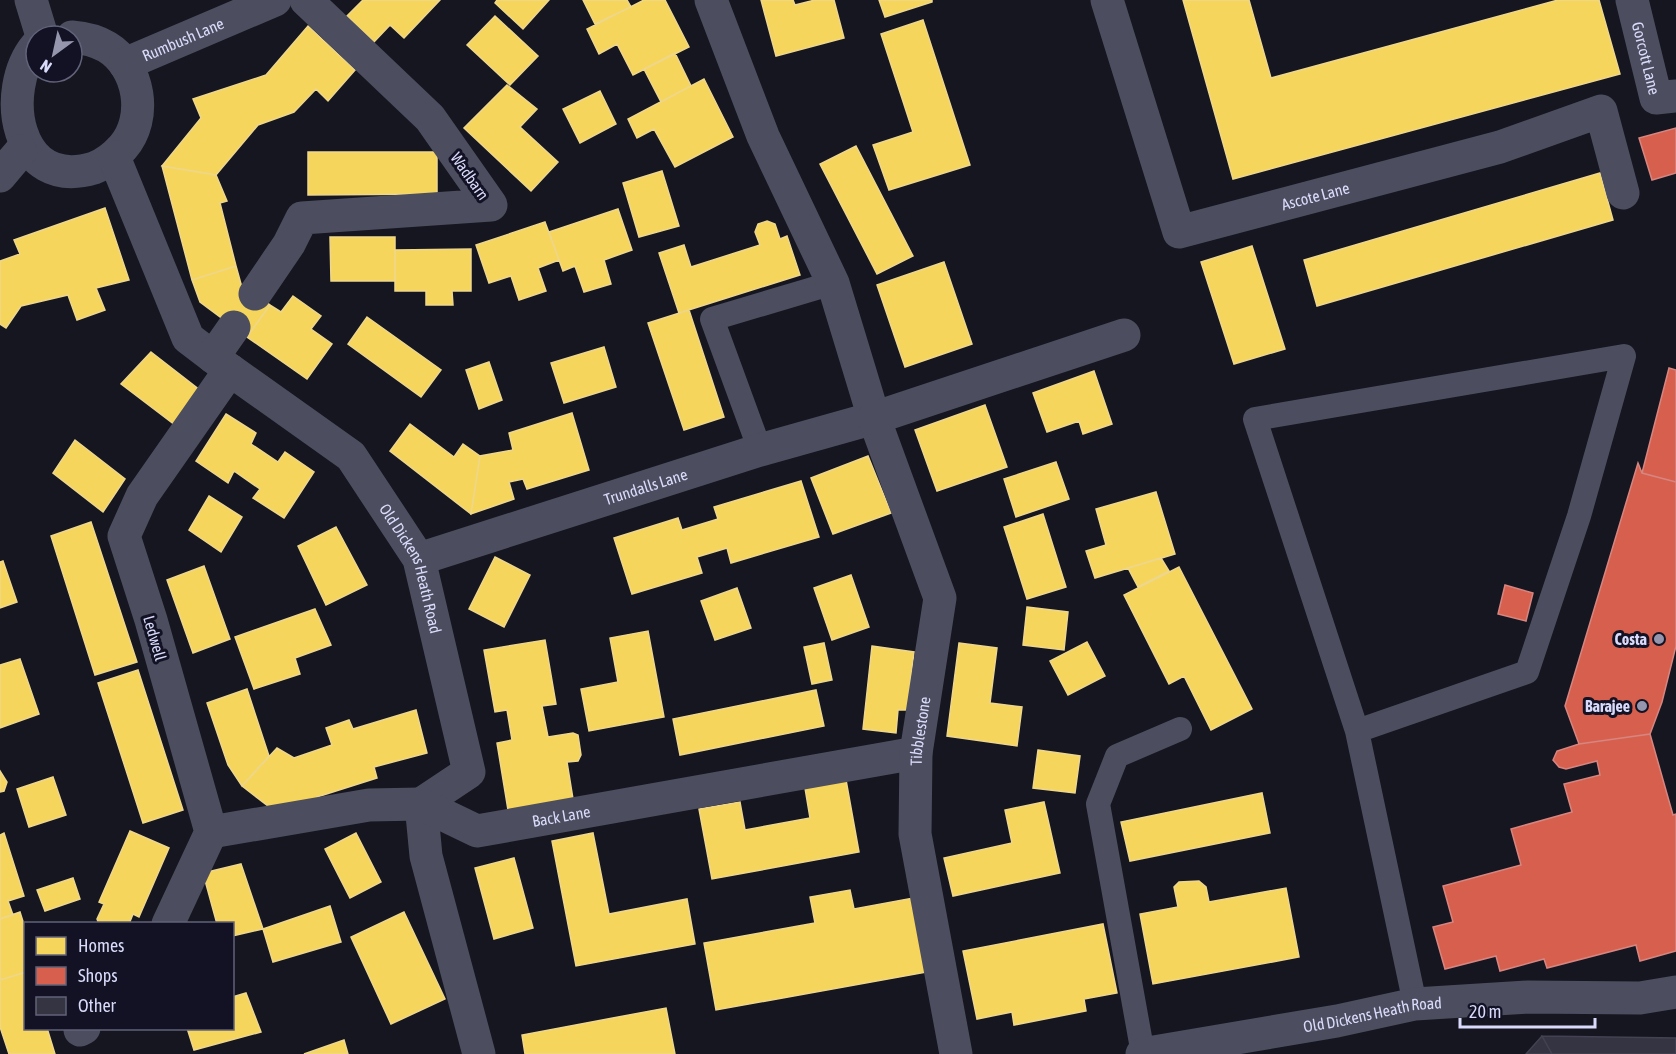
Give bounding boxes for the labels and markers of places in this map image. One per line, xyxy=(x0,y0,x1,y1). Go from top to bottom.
place label: Costa xyxy=(1615,630,1647,648)
marker: Costa xyxy=(1652,632,1666,646)
place label: Barajee xyxy=(1585,697,1630,715)
marker: Barajee xyxy=(1635,699,1649,713)

